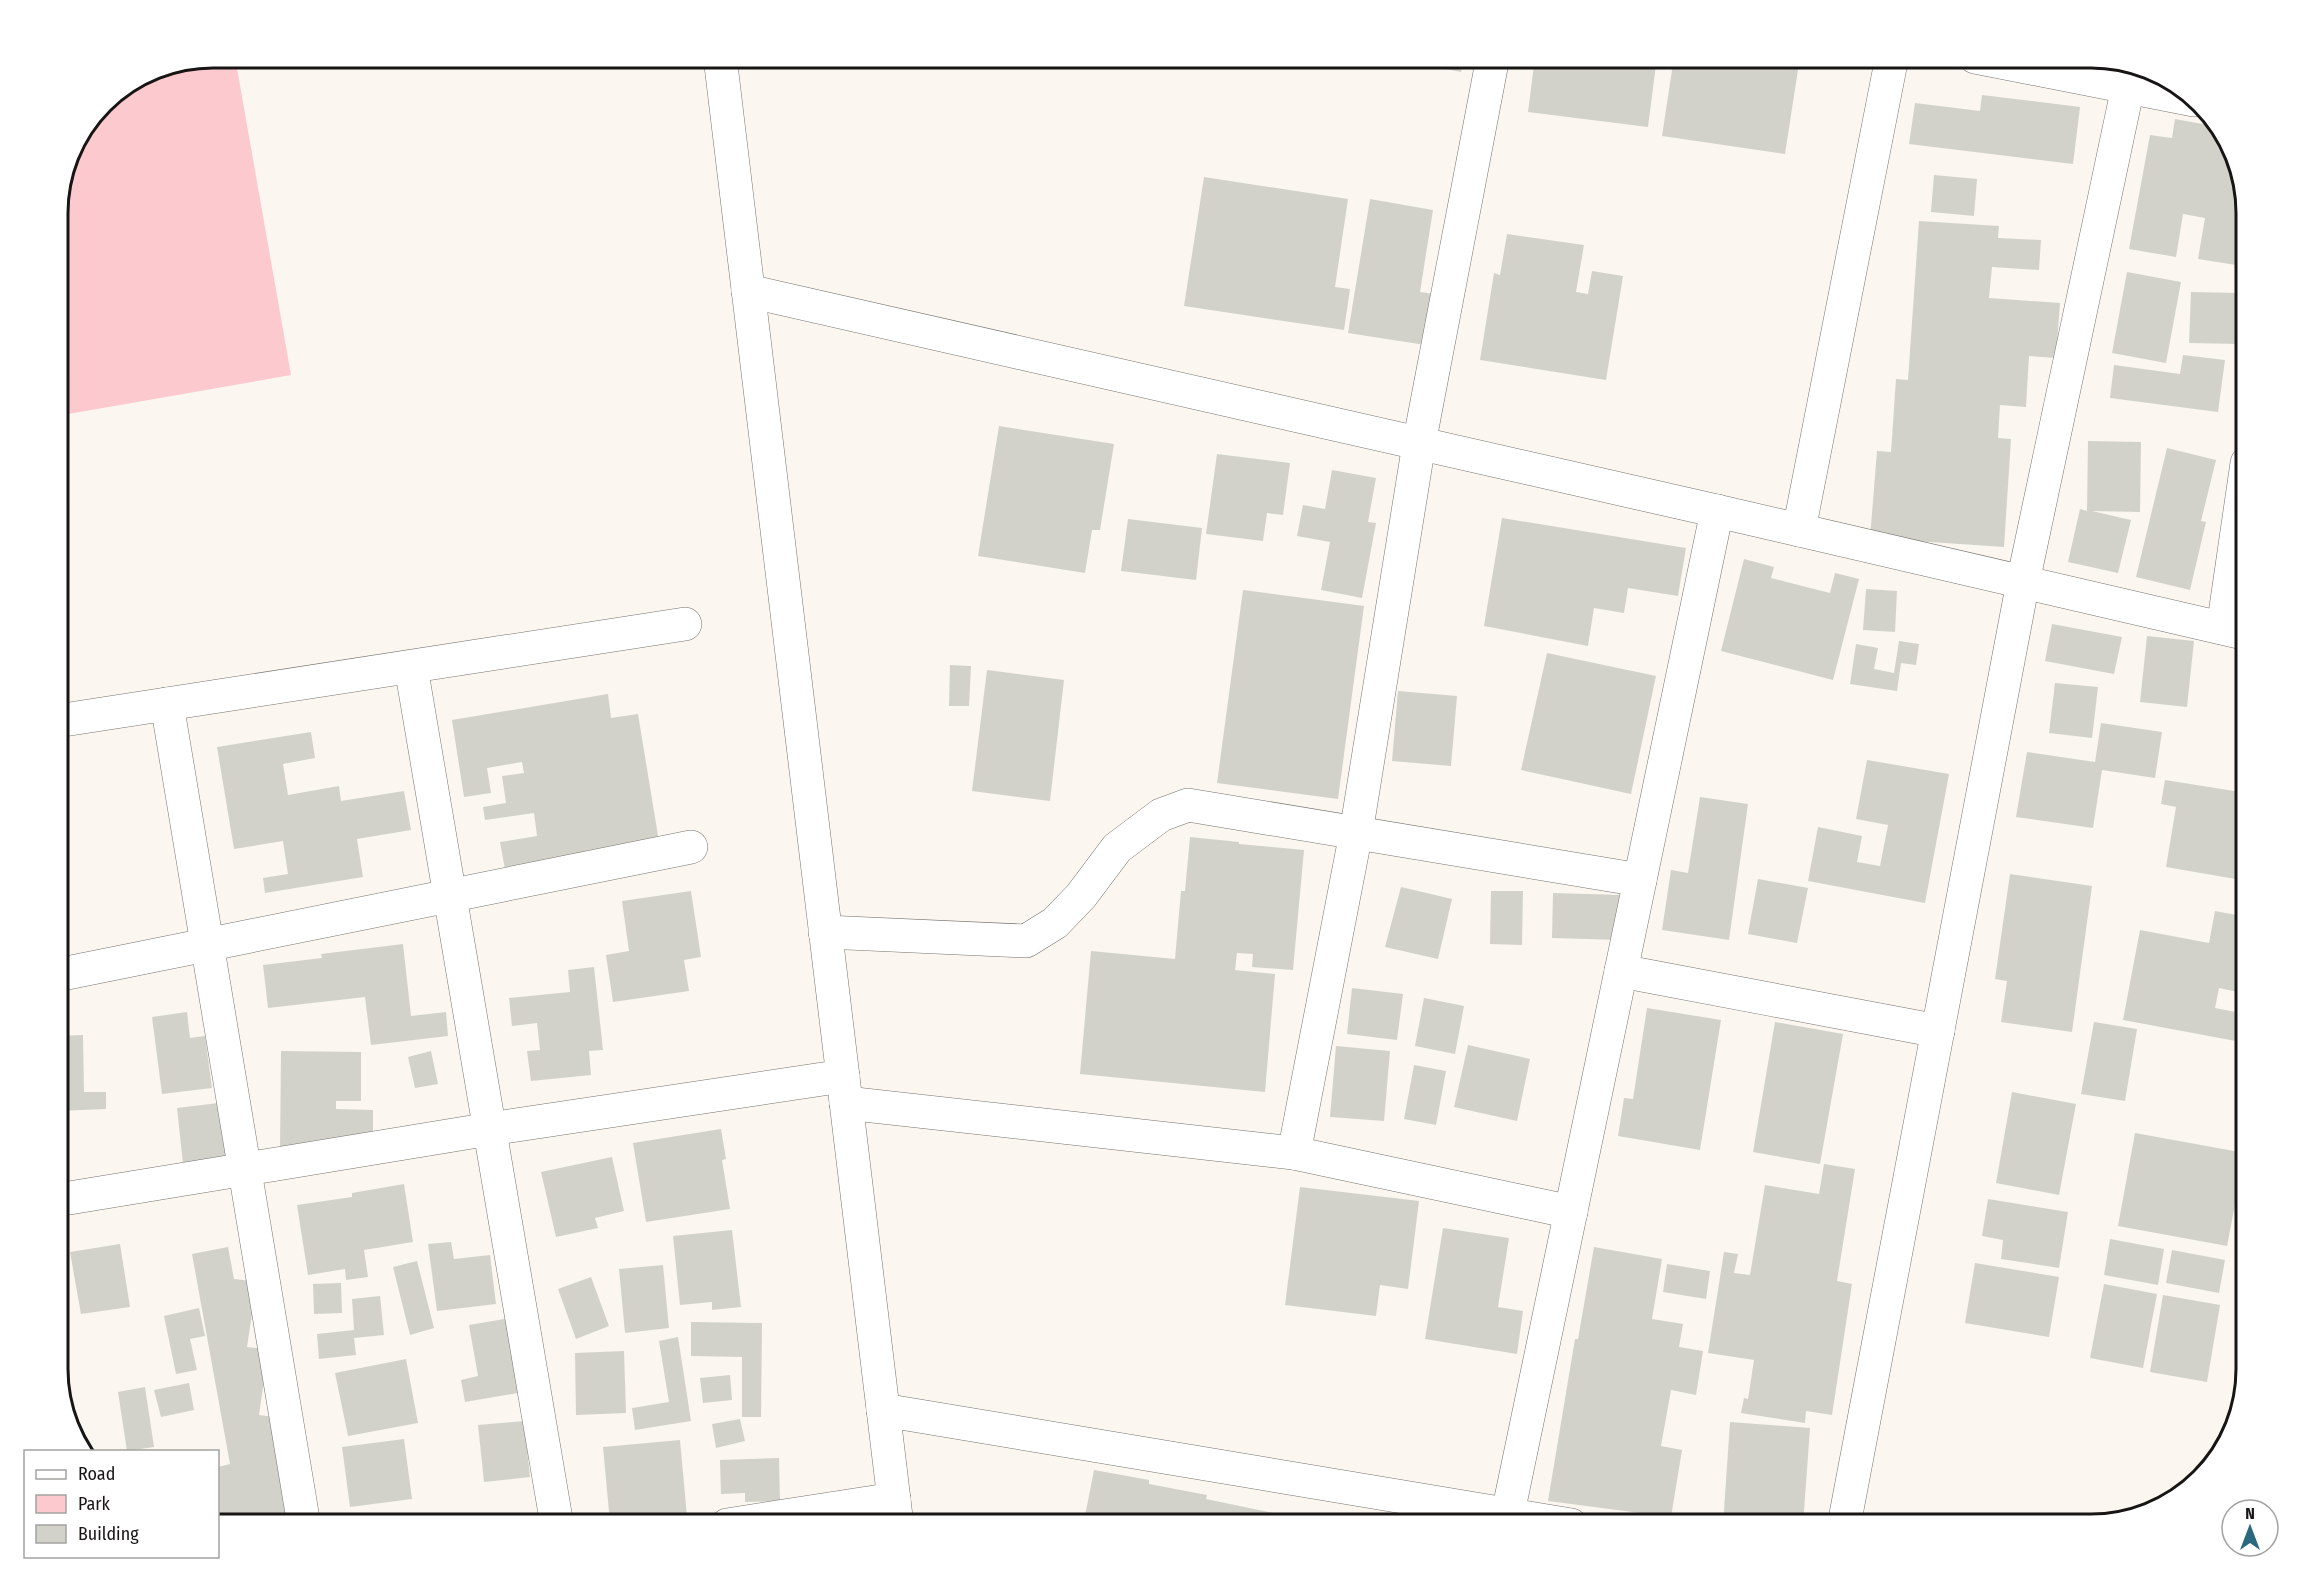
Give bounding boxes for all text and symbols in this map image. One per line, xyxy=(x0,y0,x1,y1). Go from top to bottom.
legend xyxy=(24,1450,219,1558)
text: Road xyxy=(78,1463,115,1485)
text: Park xyxy=(78,1493,111,1515)
north arrow xyxy=(2220,1498,2280,1558)
text: N xyxy=(2245,1504,2255,1523)
text: Building xyxy=(78,1523,139,1545)

